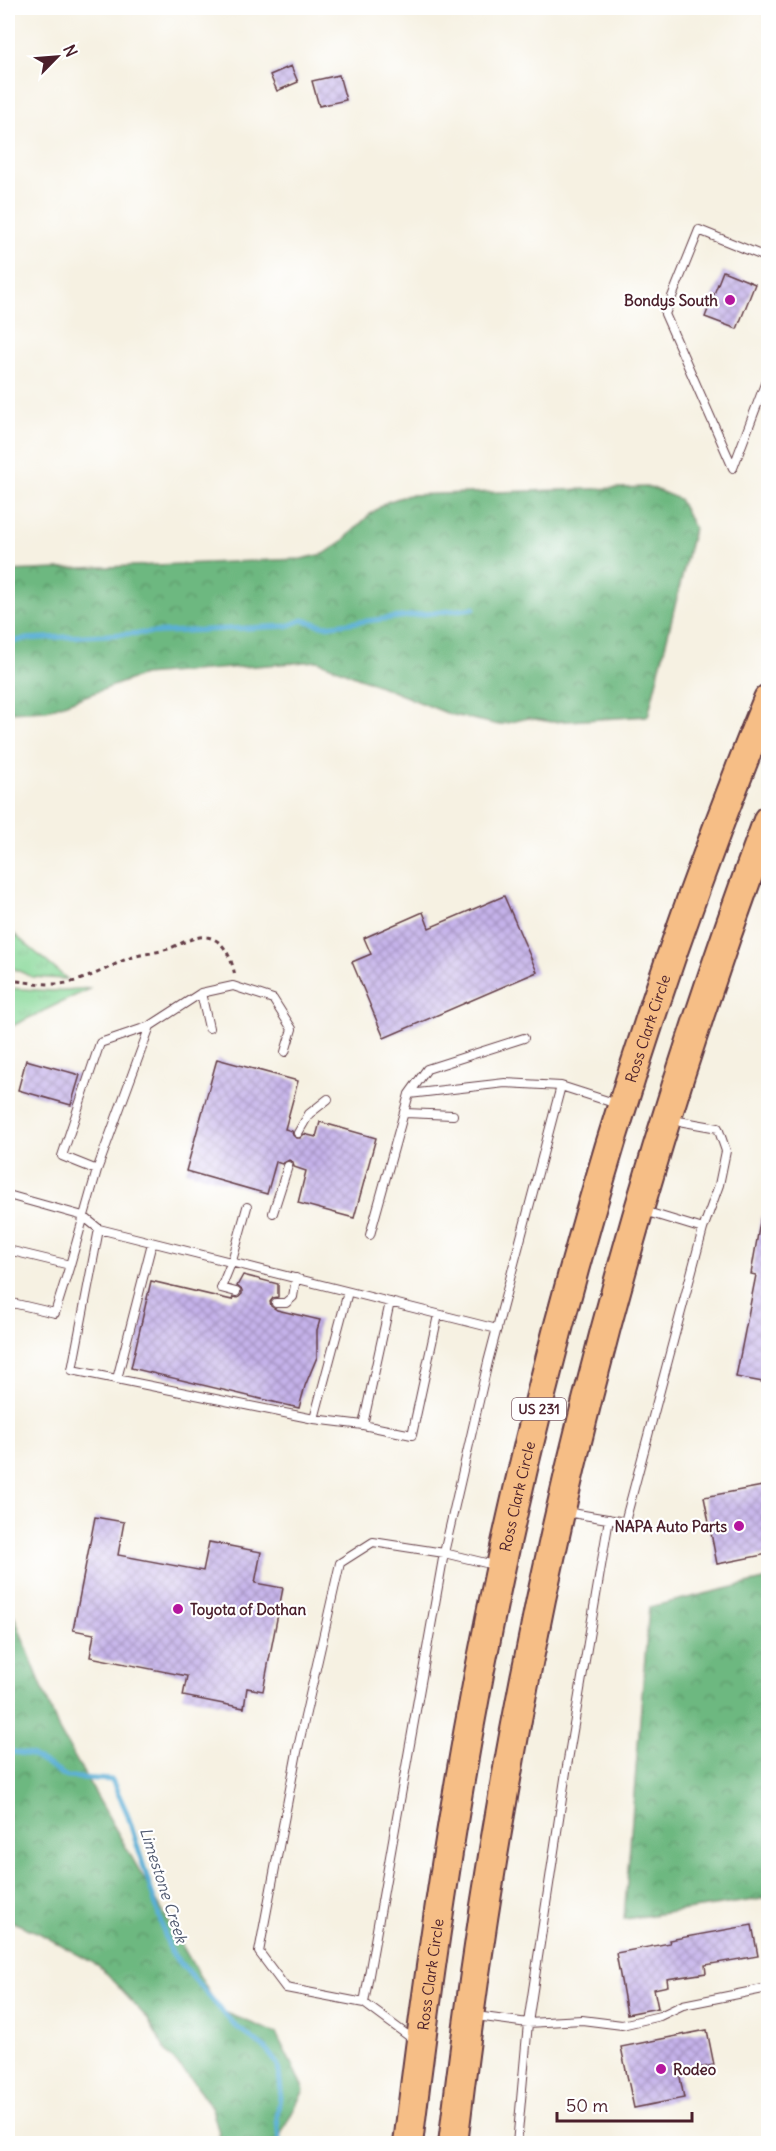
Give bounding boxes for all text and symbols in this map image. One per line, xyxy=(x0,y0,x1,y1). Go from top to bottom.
north arrow xyxy=(27,27,87,87)
text: N xyxy=(59,41,82,60)
place label: Bondys South xyxy=(624,291,718,311)
marker: Bondys South xyxy=(723,293,737,307)
street label: Ross Clark Circle xyxy=(621,972,674,1085)
road number: US 231 xyxy=(512,1398,566,1420)
street label: Ross Clark Circle xyxy=(495,1439,539,1553)
place label: NAPA Auto Parts xyxy=(615,1517,727,1536)
marker: NAPA Auto Parts xyxy=(732,1519,746,1533)
place label: Toyota of Dothan xyxy=(190,1600,306,1620)
marker: Toyota of Dothan xyxy=(171,1602,185,1616)
water label: Limestone Creek xyxy=(136,1825,193,1947)
street label: Ross Clark Circle xyxy=(413,1917,447,2031)
place label: Rodeo xyxy=(673,2060,717,2079)
marker: Rodeo xyxy=(654,2062,668,2076)
scale bar xyxy=(557,2085,692,2123)
text: 50 m xyxy=(566,2094,608,2117)

